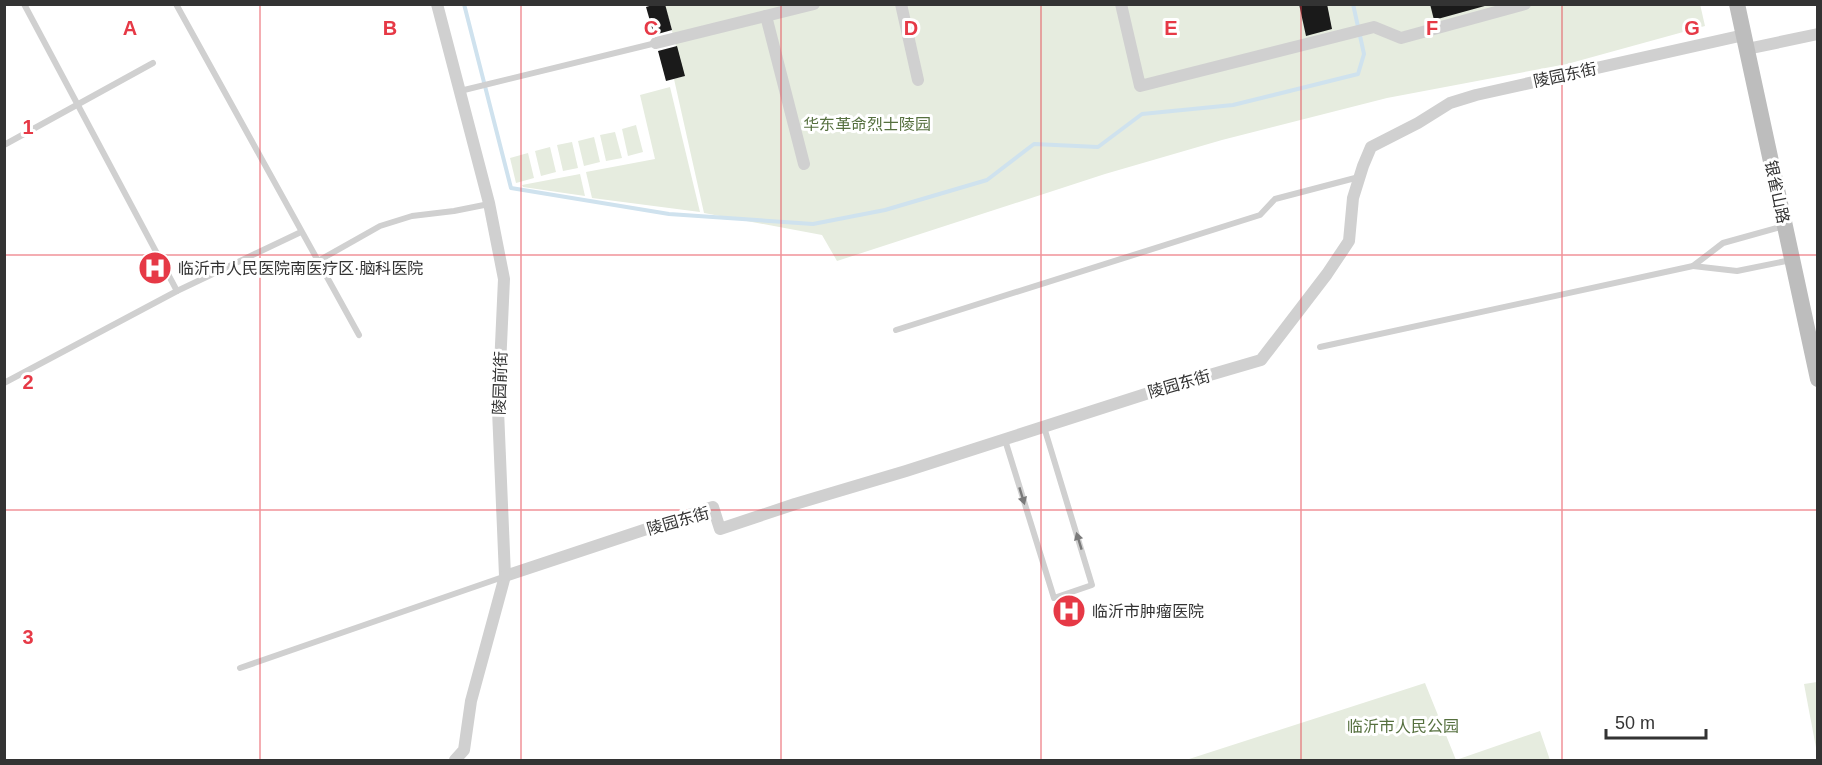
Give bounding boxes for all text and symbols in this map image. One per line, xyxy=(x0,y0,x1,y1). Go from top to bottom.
text: A xyxy=(123,17,137,39)
text: B xyxy=(383,17,397,39)
text: C xyxy=(644,17,658,39)
text: D xyxy=(904,17,918,39)
text: E xyxy=(1164,17,1178,39)
text: F xyxy=(1426,17,1438,39)
text: G xyxy=(1684,17,1700,39)
street label: 陵园东街 xyxy=(1532,60,1598,90)
text: 1 xyxy=(22,116,34,138)
park label: 华东革命烈士陵园 xyxy=(803,116,931,133)
street label: 银雀山路 xyxy=(1762,159,1792,225)
hospital icon: 临沂市人民医院南医疗区·脑科医院 xyxy=(137,250,173,286)
place label: 临沂市人民医院南医疗区·脑科医院 xyxy=(178,260,423,277)
street label: 陵园前街 xyxy=(490,351,510,415)
street label: 陵园东街 xyxy=(1146,367,1212,401)
text: 2 xyxy=(22,371,34,393)
one-way arrow xyxy=(1018,487,1027,505)
street label: 陵园东街 xyxy=(645,504,711,538)
one-way arrow xyxy=(1074,531,1083,549)
hospital icon: 临沂市肿瘤医院 xyxy=(1051,593,1087,629)
place label: 临沂市肿瘤医院 xyxy=(1092,603,1204,620)
text: 3 xyxy=(22,626,34,648)
scale bar xyxy=(1606,702,1706,740)
text: 50 m xyxy=(1615,713,1655,733)
park label: 临沂市人民公园 xyxy=(1347,718,1459,735)

